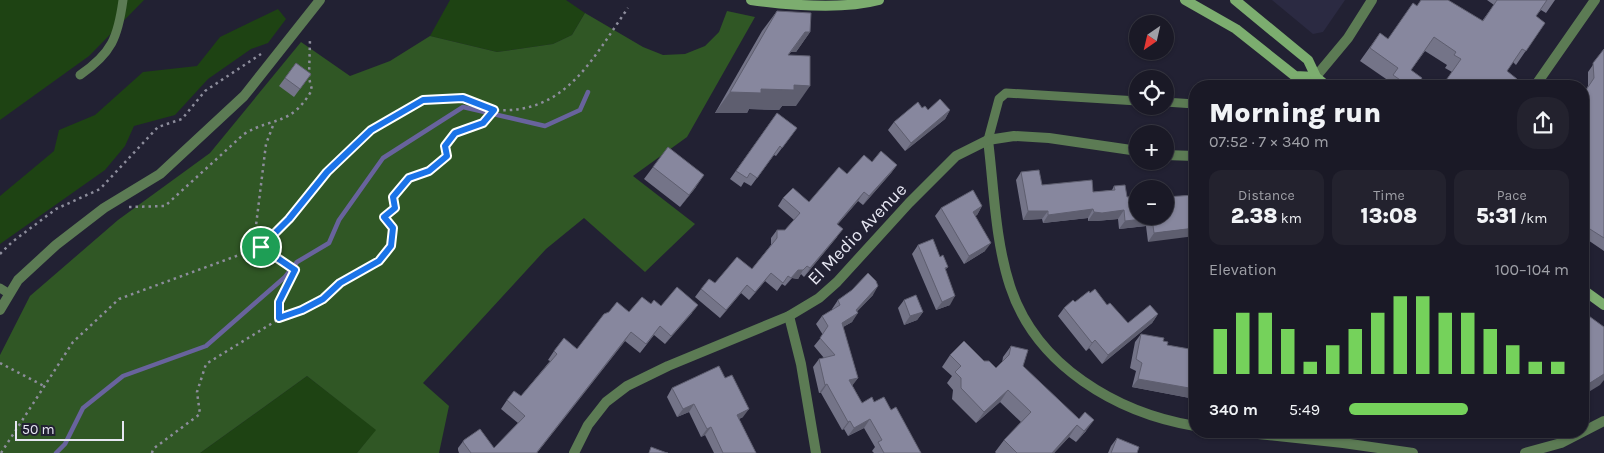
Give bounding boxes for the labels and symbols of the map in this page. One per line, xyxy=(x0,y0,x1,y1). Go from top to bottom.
north arrow xyxy=(1129,15,1174,60)
street label: El Medio Avenue xyxy=(803,178,911,290)
pin xyxy=(240,226,282,268)
scale bar xyxy=(15,418,124,441)

